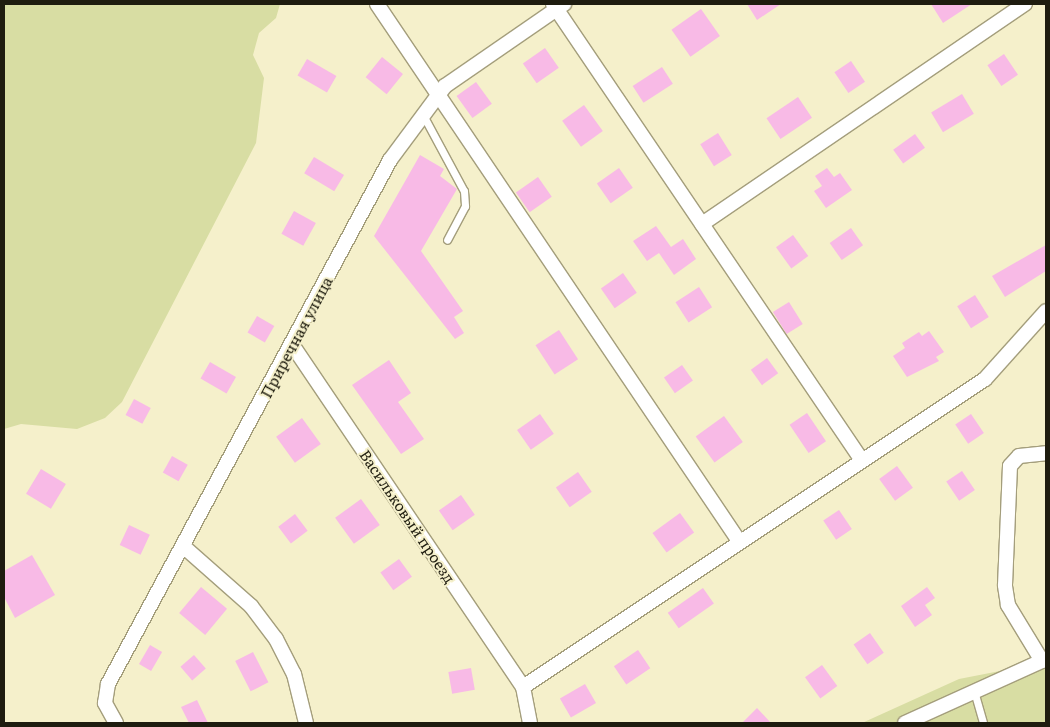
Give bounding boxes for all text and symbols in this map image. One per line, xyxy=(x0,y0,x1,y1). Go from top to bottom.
street label: Приречная улица xyxy=(256,273,336,401)
street label: Васильковый проезд xyxy=(357,446,459,586)

